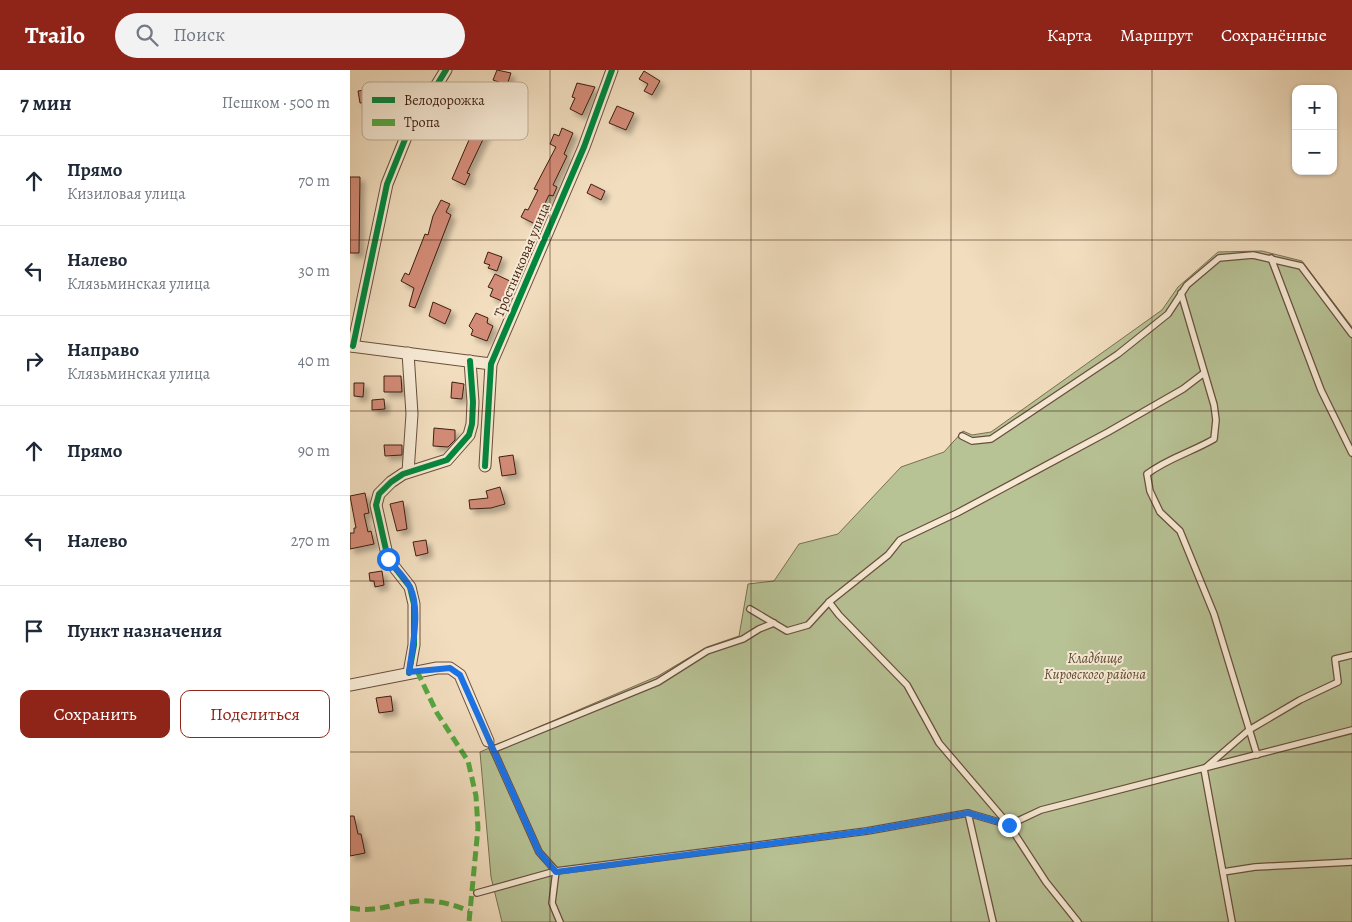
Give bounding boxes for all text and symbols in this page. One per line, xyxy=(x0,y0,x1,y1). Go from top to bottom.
search box xyxy=(115,13,465,58)
text: Trailo xyxy=(25,19,85,51)
icon: search xyxy=(133,21,161,49)
text: Поиск xyxy=(173,22,225,48)
text: Карта xyxy=(1047,23,1092,47)
text: Маршрут xyxy=(1120,23,1193,47)
text: Сохранённые xyxy=(1221,23,1327,47)
legend xyxy=(362,82,528,140)
map controls xyxy=(1292,85,1337,175)
button: + xyxy=(1292,85,1337,130)
text: 7 мин xyxy=(20,89,72,117)
text: Велодорожка xyxy=(404,91,485,110)
text: Пешком · 500 m xyxy=(222,92,330,114)
text: Тропа xyxy=(404,113,441,132)
button: − xyxy=(1292,130,1337,175)
text: Прямо xyxy=(67,157,122,183)
icon: ahead xyxy=(20,167,48,195)
text: 70 m xyxy=(298,170,330,192)
text: Кизиловая улица xyxy=(67,183,186,205)
street label: Тростниковая улица xyxy=(489,199,555,320)
text: Налево xyxy=(67,247,127,273)
icon: left xyxy=(20,257,48,285)
text: 30 m xyxy=(298,260,330,282)
text: Клязьминская улица xyxy=(67,273,210,295)
text: Направо xyxy=(67,337,139,363)
icon: right xyxy=(20,347,48,375)
text: 40 m xyxy=(298,350,330,372)
text: Клязьминская улица xyxy=(67,363,210,385)
icon: ahead xyxy=(20,437,48,465)
text: Прямо xyxy=(67,438,122,464)
text: 90 m xyxy=(298,440,330,462)
icon: left xyxy=(20,527,48,555)
text: Налево xyxy=(67,528,127,554)
text: 270 m xyxy=(291,530,330,552)
route start xyxy=(377,548,400,571)
icon: arrive xyxy=(20,617,48,645)
text: Пункт назначения xyxy=(67,618,222,644)
park label: Кладбище Кировского района xyxy=(1044,649,1146,684)
button: Сохранить xyxy=(20,690,170,738)
button: Поделиться xyxy=(180,690,330,738)
route end xyxy=(998,814,1021,837)

